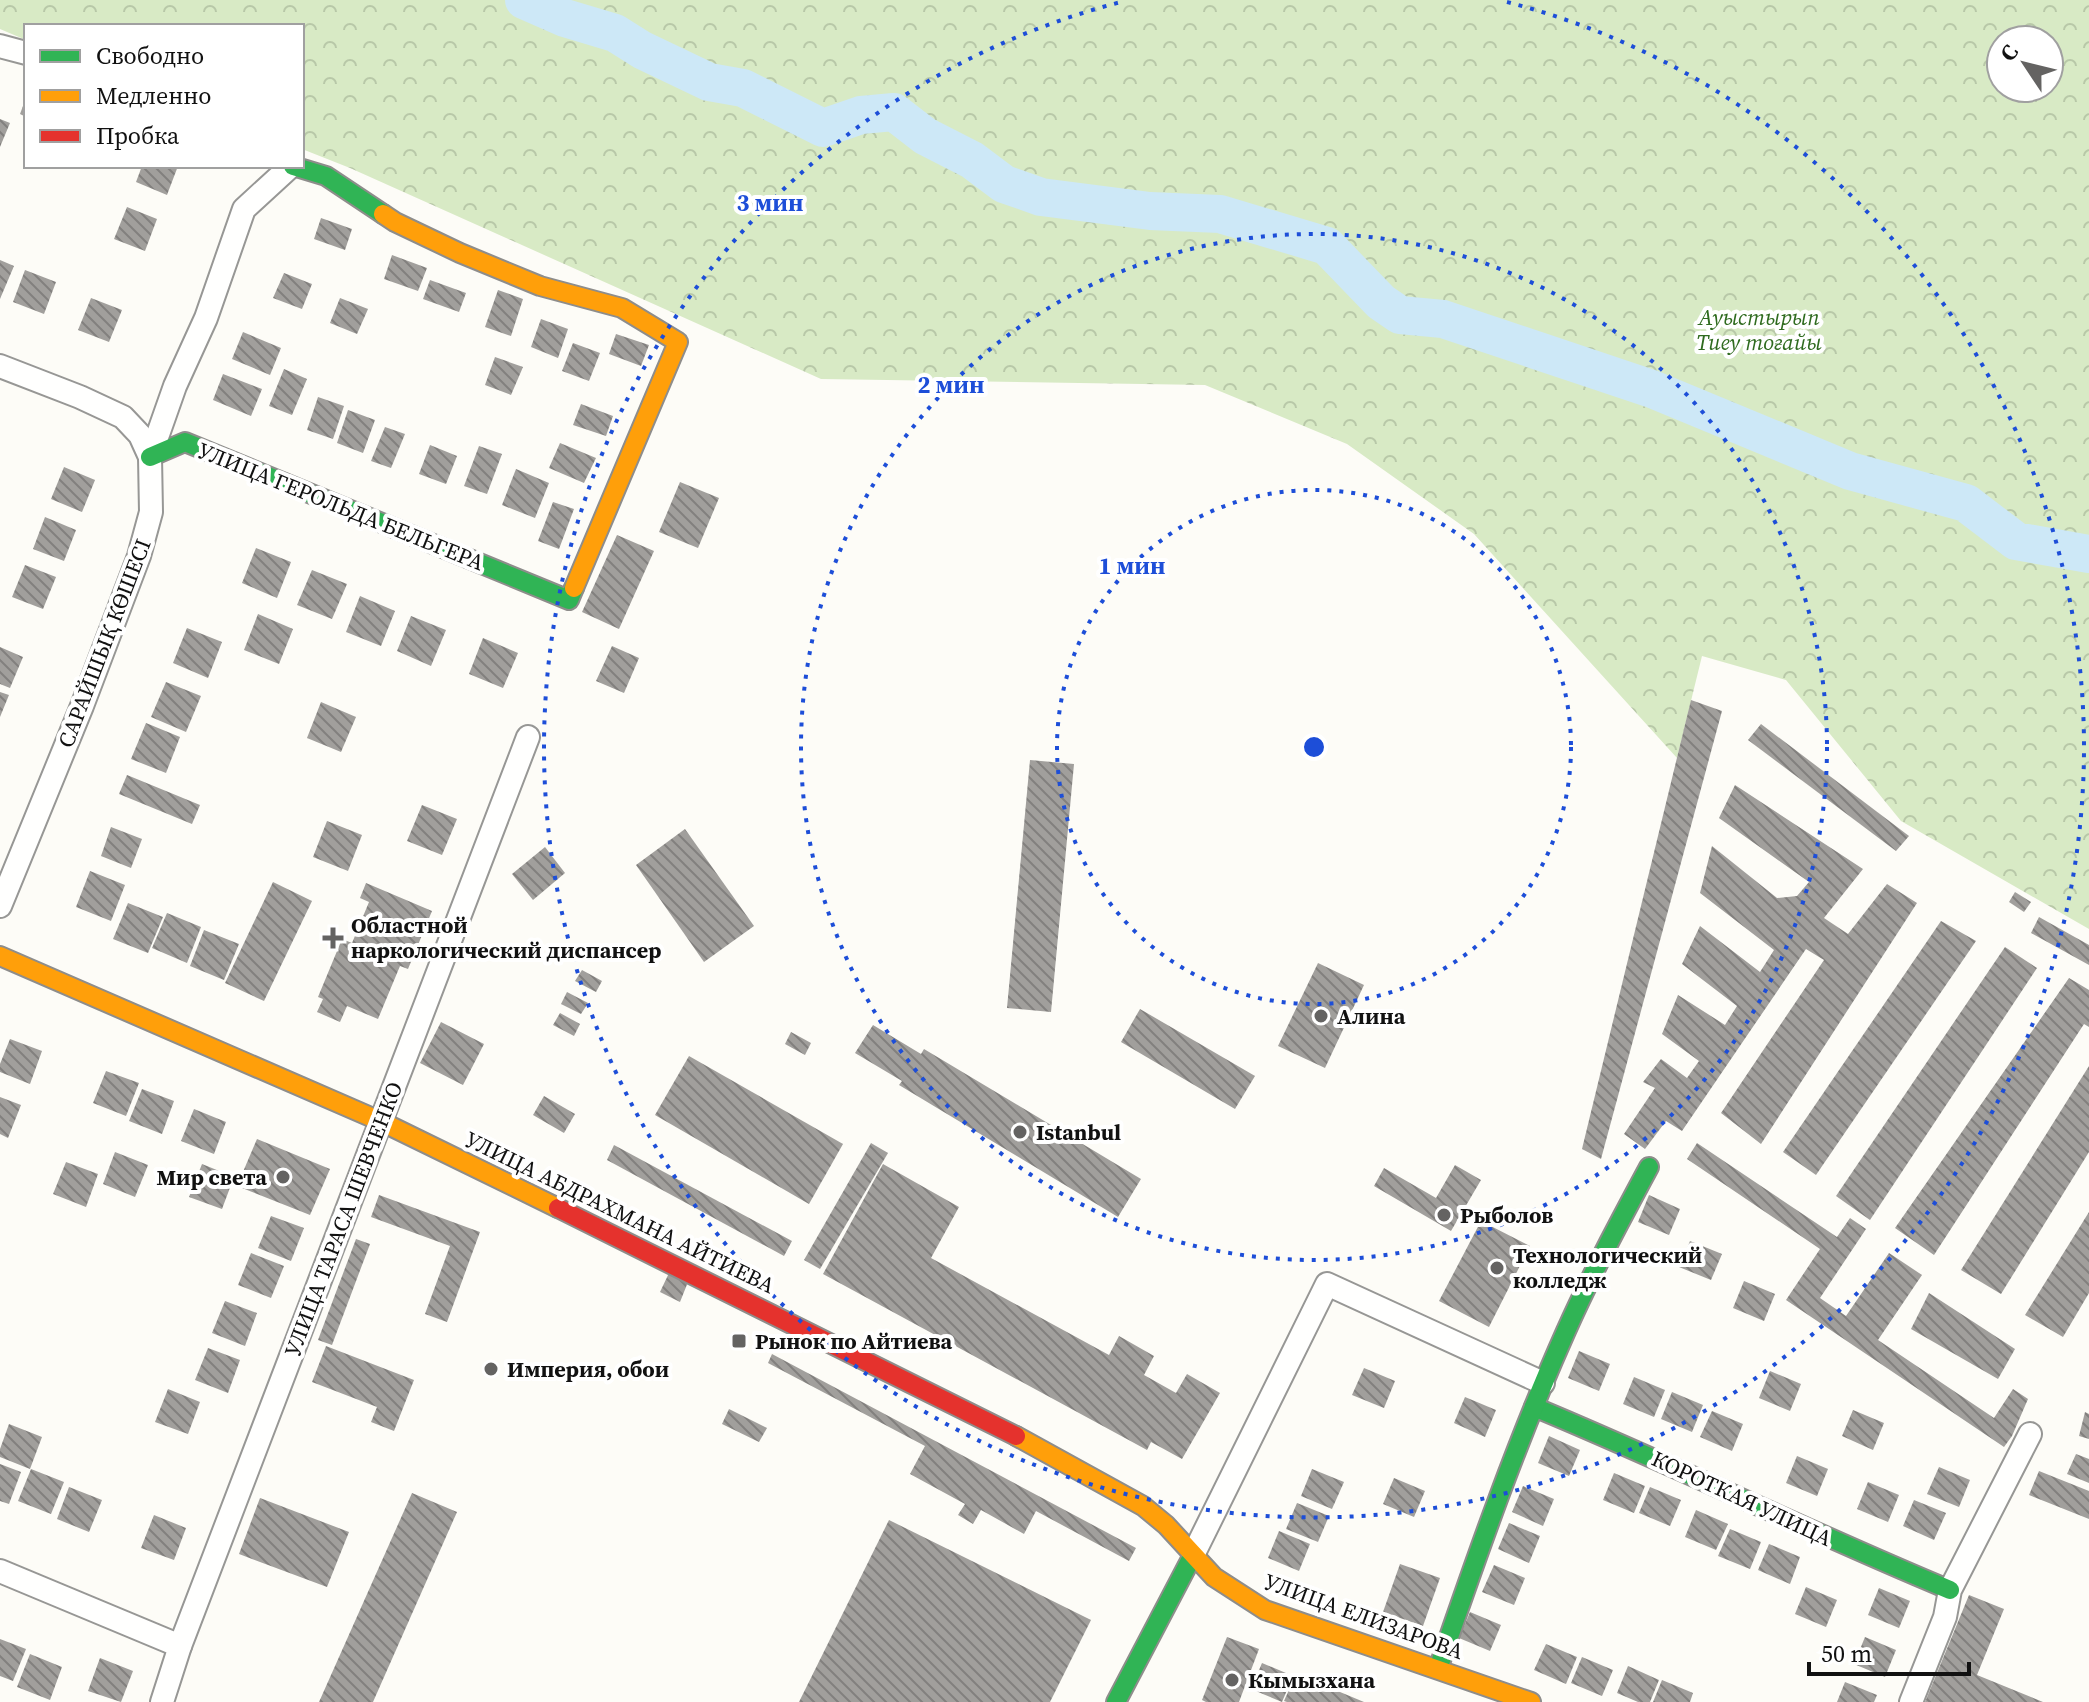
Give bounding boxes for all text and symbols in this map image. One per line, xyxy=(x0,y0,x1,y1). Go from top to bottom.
legend xyxy=(24,24,304,168)
north arrow xyxy=(1985,24,2065,104)
text: С xyxy=(1992,38,2025,67)
text: Свободно xyxy=(96,39,204,72)
text: Медленно xyxy=(96,79,211,112)
text: Пробка xyxy=(96,119,180,152)
text: 3 мин xyxy=(736,186,804,219)
park label: Ауыстырып Тиеу тоғайы xyxy=(1696,302,1822,357)
text: 2 мин xyxy=(917,368,985,401)
street label: УЛИЦА ГЕРОЛЬДА БЕЛЬГЕРА xyxy=(193,435,489,577)
street label: САРАЙШЫҚ КӨШЕСІ xyxy=(50,534,158,752)
text: 1 мин xyxy=(1098,549,1166,582)
centre of rings xyxy=(1300,733,1328,761)
place label: Областной наркологический диспансер xyxy=(351,910,661,965)
marker: Областной наркологический диспансер xyxy=(322,927,344,949)
place label: Алина xyxy=(1337,1001,1406,1031)
marker: Алина xyxy=(1312,1007,1330,1025)
street label: УЛИЦА ТАРАСА ШЕВЧЕНКО xyxy=(277,1077,409,1361)
place label: Istanbul xyxy=(1036,1117,1121,1147)
marker: Istanbul xyxy=(1011,1123,1029,1141)
street label: УЛИЦА АБДРАХМАНА АЙТИЕВА xyxy=(460,1124,780,1300)
place label: Мир света xyxy=(156,1162,267,1192)
marker: Мир света xyxy=(274,1168,292,1186)
place label: Рыболов xyxy=(1460,1200,1553,1230)
marker: Рыболов xyxy=(1435,1206,1453,1224)
place label: Технологический колледж xyxy=(1513,1240,1702,1295)
marker: Технологический колледж xyxy=(1488,1259,1506,1277)
place label: Рынок по Айтиева xyxy=(755,1326,953,1356)
marker: Рынок по Айтиева xyxy=(730,1332,748,1350)
place label: Империя, обои xyxy=(507,1354,669,1384)
marker: Империя, обои xyxy=(482,1360,500,1378)
street label: КОРОТКАЯ УЛИЦА xyxy=(1647,1443,1837,1553)
street label: УЛИЦА ЕЛИЗАРОВА xyxy=(1260,1566,1468,1666)
scale bar xyxy=(1809,1626,1969,1676)
text: 50 m xyxy=(1821,1637,1872,1670)
place label: Кымызхана xyxy=(1248,1665,1375,1695)
marker: Кымызхана xyxy=(1223,1671,1241,1689)

